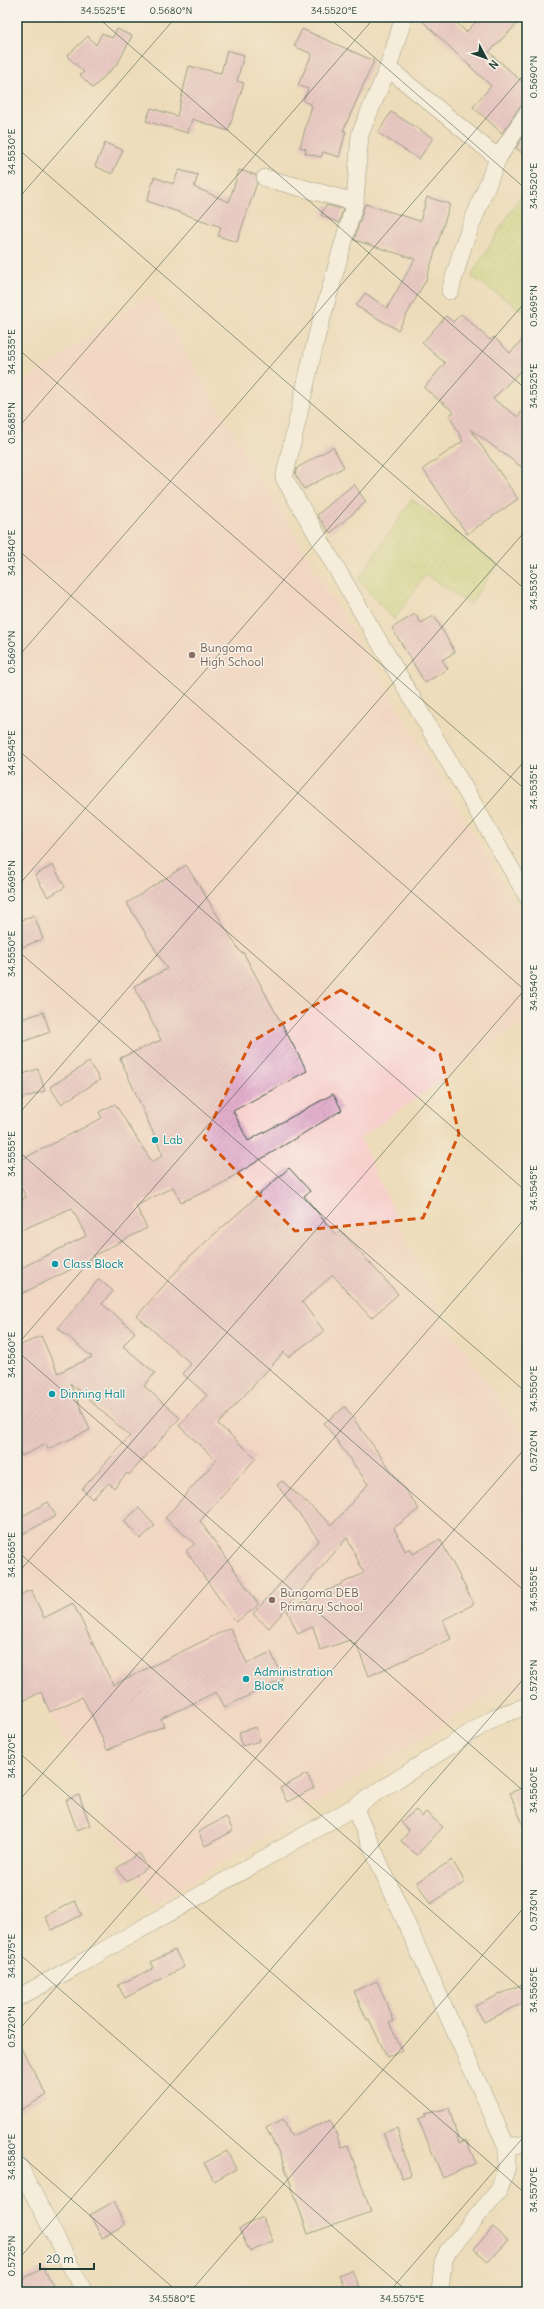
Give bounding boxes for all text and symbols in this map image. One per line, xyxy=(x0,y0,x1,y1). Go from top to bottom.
text: 34.5525°E xyxy=(80,4,126,17)
text: 0.5680°N xyxy=(150,4,192,17)
text: 34.5520°E xyxy=(311,4,357,17)
north arrow xyxy=(466,38,506,78)
text: 0.5690°N xyxy=(527,56,540,98)
text: N xyxy=(486,57,501,72)
text: 34.5530°E xyxy=(5,129,18,175)
text: 34.5520°E xyxy=(527,163,540,209)
text: 0.5695°N xyxy=(527,285,540,327)
text: 34.5535°E xyxy=(5,329,18,375)
text: 34.5525°E xyxy=(527,363,540,409)
text: 0.5685°N xyxy=(5,402,18,444)
text: 34.5540°E xyxy=(5,530,18,576)
text: 34.5530°E xyxy=(527,564,540,610)
text: 0.5690°N xyxy=(5,631,18,673)
place label: Bungoma High School xyxy=(200,640,264,669)
marker: Bungoma High School xyxy=(187,650,197,660)
text: 34.5545°E xyxy=(5,730,18,776)
text: 34.5535°E xyxy=(527,764,540,810)
text: 0.5695°N xyxy=(5,860,18,902)
text: 34.5550°E xyxy=(5,931,18,977)
text: 34.5540°E xyxy=(527,965,540,1011)
text: 34.5555°E xyxy=(5,1131,18,1177)
place label: Lab xyxy=(163,1132,183,1147)
marker: Lab xyxy=(150,1135,160,1145)
text: 34.5545°E xyxy=(527,1165,540,1211)
place label: Class Block xyxy=(63,1256,124,1271)
marker: Class Block xyxy=(50,1259,60,1269)
text: 34.5560°E xyxy=(5,1332,18,1378)
text: 34.5550°E xyxy=(527,1366,540,1412)
place label: Dinning Hall xyxy=(60,1386,125,1401)
marker: Dinning Hall xyxy=(47,1389,57,1399)
text: 0.5720°N xyxy=(527,1430,540,1472)
text: 34.5565°E xyxy=(5,1532,18,1578)
text: 34.5555°E xyxy=(527,1566,540,1612)
place label: Bungoma DEB Primary School xyxy=(280,1585,363,1614)
marker: Bungoma DEB Primary School xyxy=(267,1595,277,1605)
text: 0.5725°N xyxy=(527,1660,540,1700)
place label: Administration Block xyxy=(254,1664,333,1693)
marker: Administration Block xyxy=(241,1674,251,1684)
text: 34.5570°E xyxy=(5,1733,18,1779)
text: 34.5560°E xyxy=(527,1767,540,1813)
text: 0.5730°N xyxy=(527,1889,540,1931)
text: 34.5575°E xyxy=(5,1933,18,1978)
text: 34.5565°E xyxy=(527,1967,540,2013)
text: 0.5720°N xyxy=(5,2006,18,2048)
text: 34.5580°E xyxy=(5,2134,18,2180)
text: 34.5570°E xyxy=(527,2167,540,2213)
text: 0.5725°N xyxy=(5,2236,18,2276)
scale bar xyxy=(40,2245,94,2271)
text: 20 m xyxy=(46,2251,74,2266)
text: 34.5580°E xyxy=(149,2292,195,2305)
text: 34.5575°E xyxy=(380,2292,425,2305)

